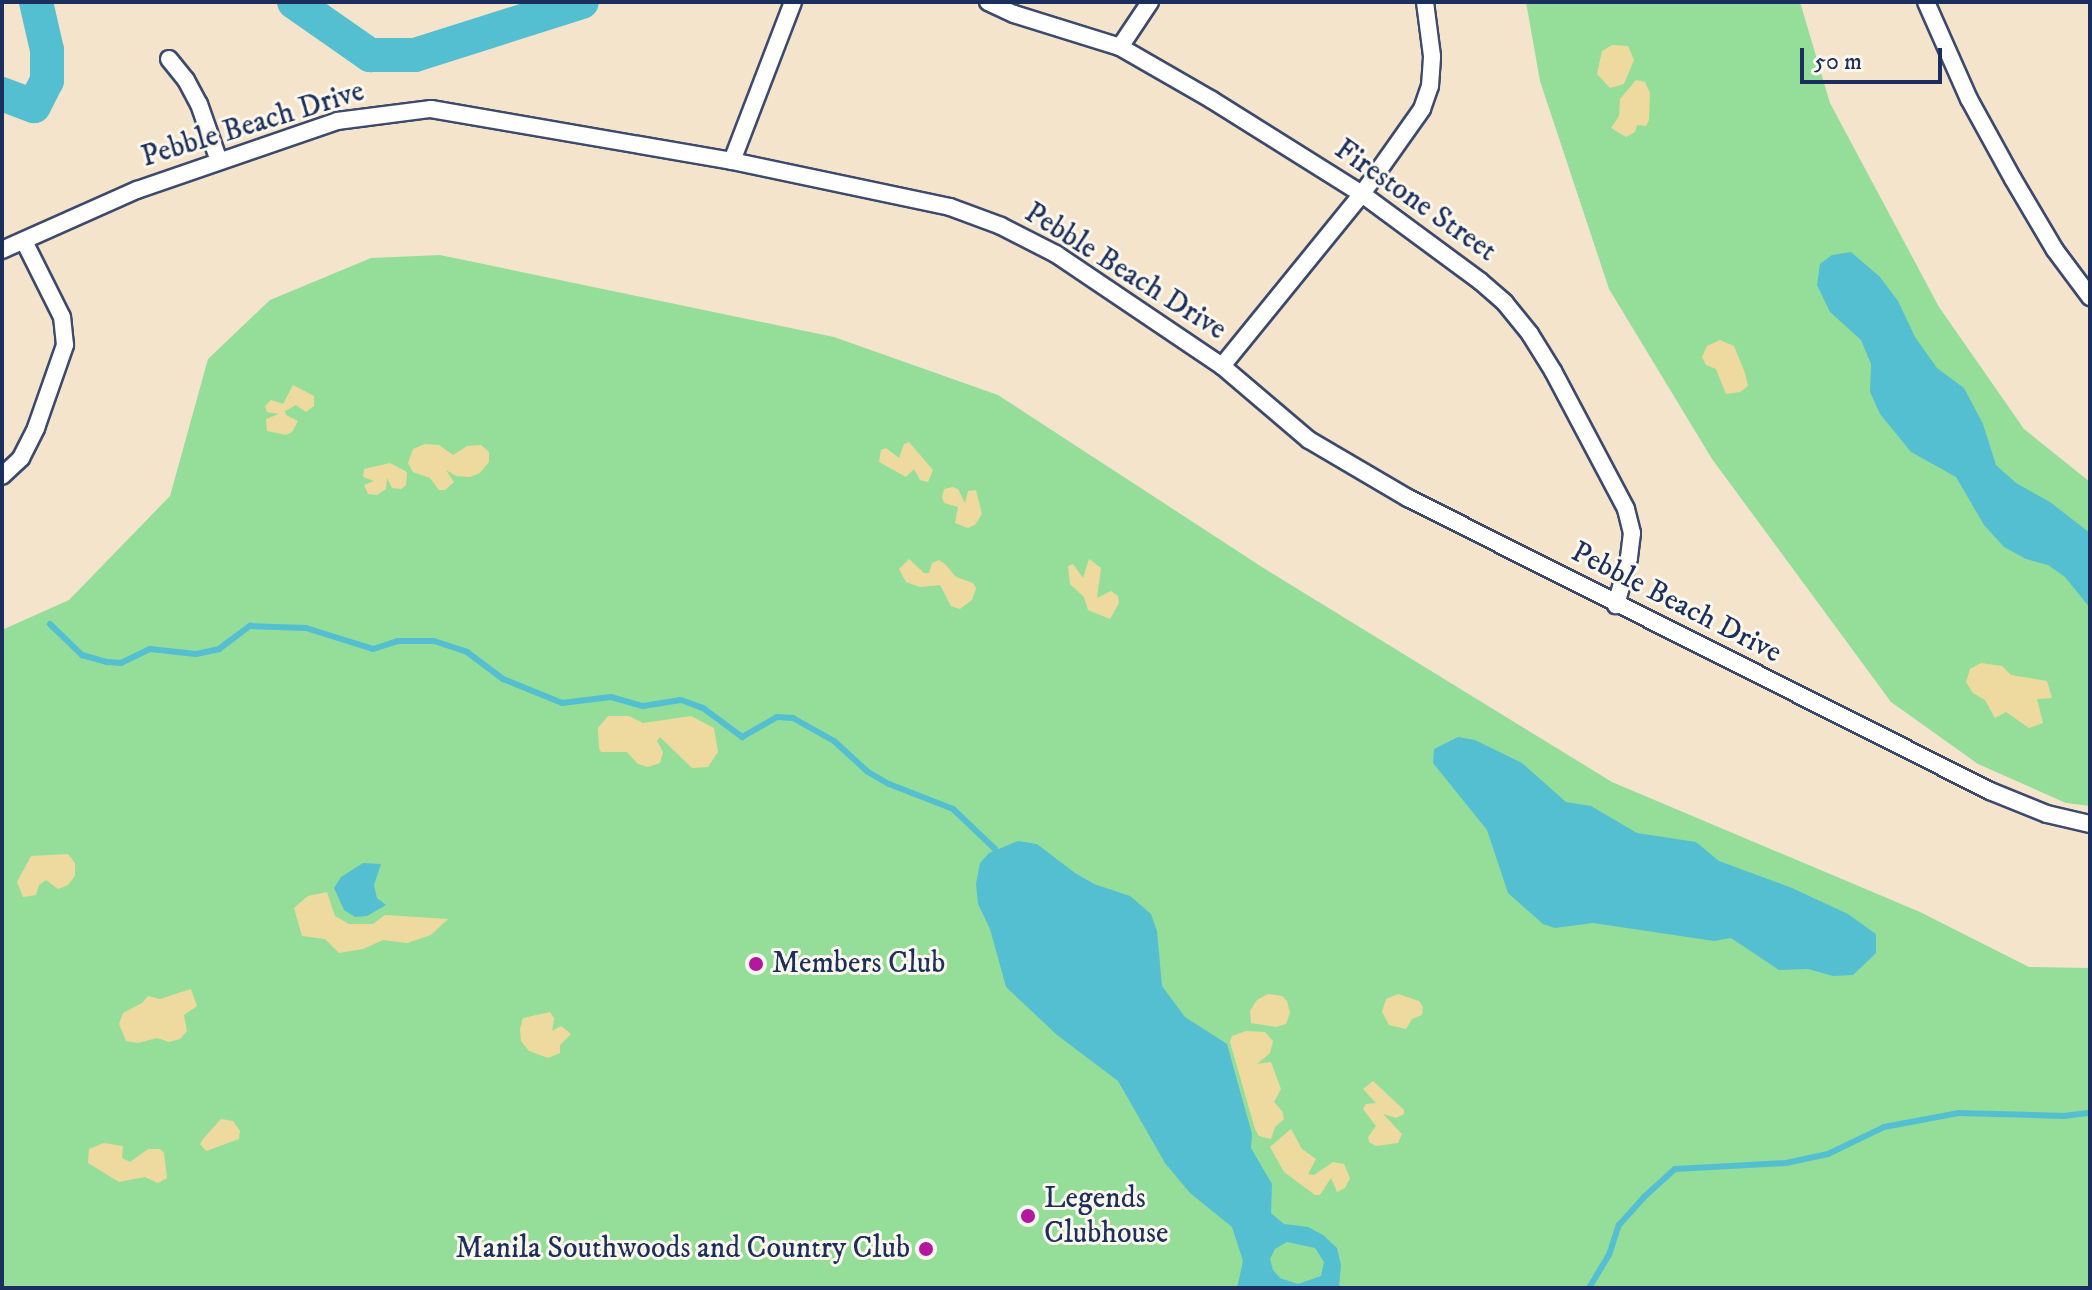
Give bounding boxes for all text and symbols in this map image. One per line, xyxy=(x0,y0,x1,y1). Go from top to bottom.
scale bar xyxy=(1804,32,1946,82)
text: 50 m xyxy=(1814,47,1862,77)
street label: Pebble Beach Drive xyxy=(137,74,369,176)
street label: Firestone Street xyxy=(1327,132,1503,270)
street label: Pebble Beach Drive xyxy=(1017,195,1233,349)
street label: Pebble Beach Drive xyxy=(1565,534,1787,672)
place label: Members Club xyxy=(772,946,945,982)
marker: Members Club xyxy=(747,955,765,973)
place label: Legends Clubhouse xyxy=(1044,1181,1168,1252)
marker: Legends Clubhouse xyxy=(1019,1207,1037,1225)
place label: Manila Southwoods and Country Club xyxy=(455,1231,910,1267)
marker: Manila Southwoods and Country Club xyxy=(917,1240,935,1258)

